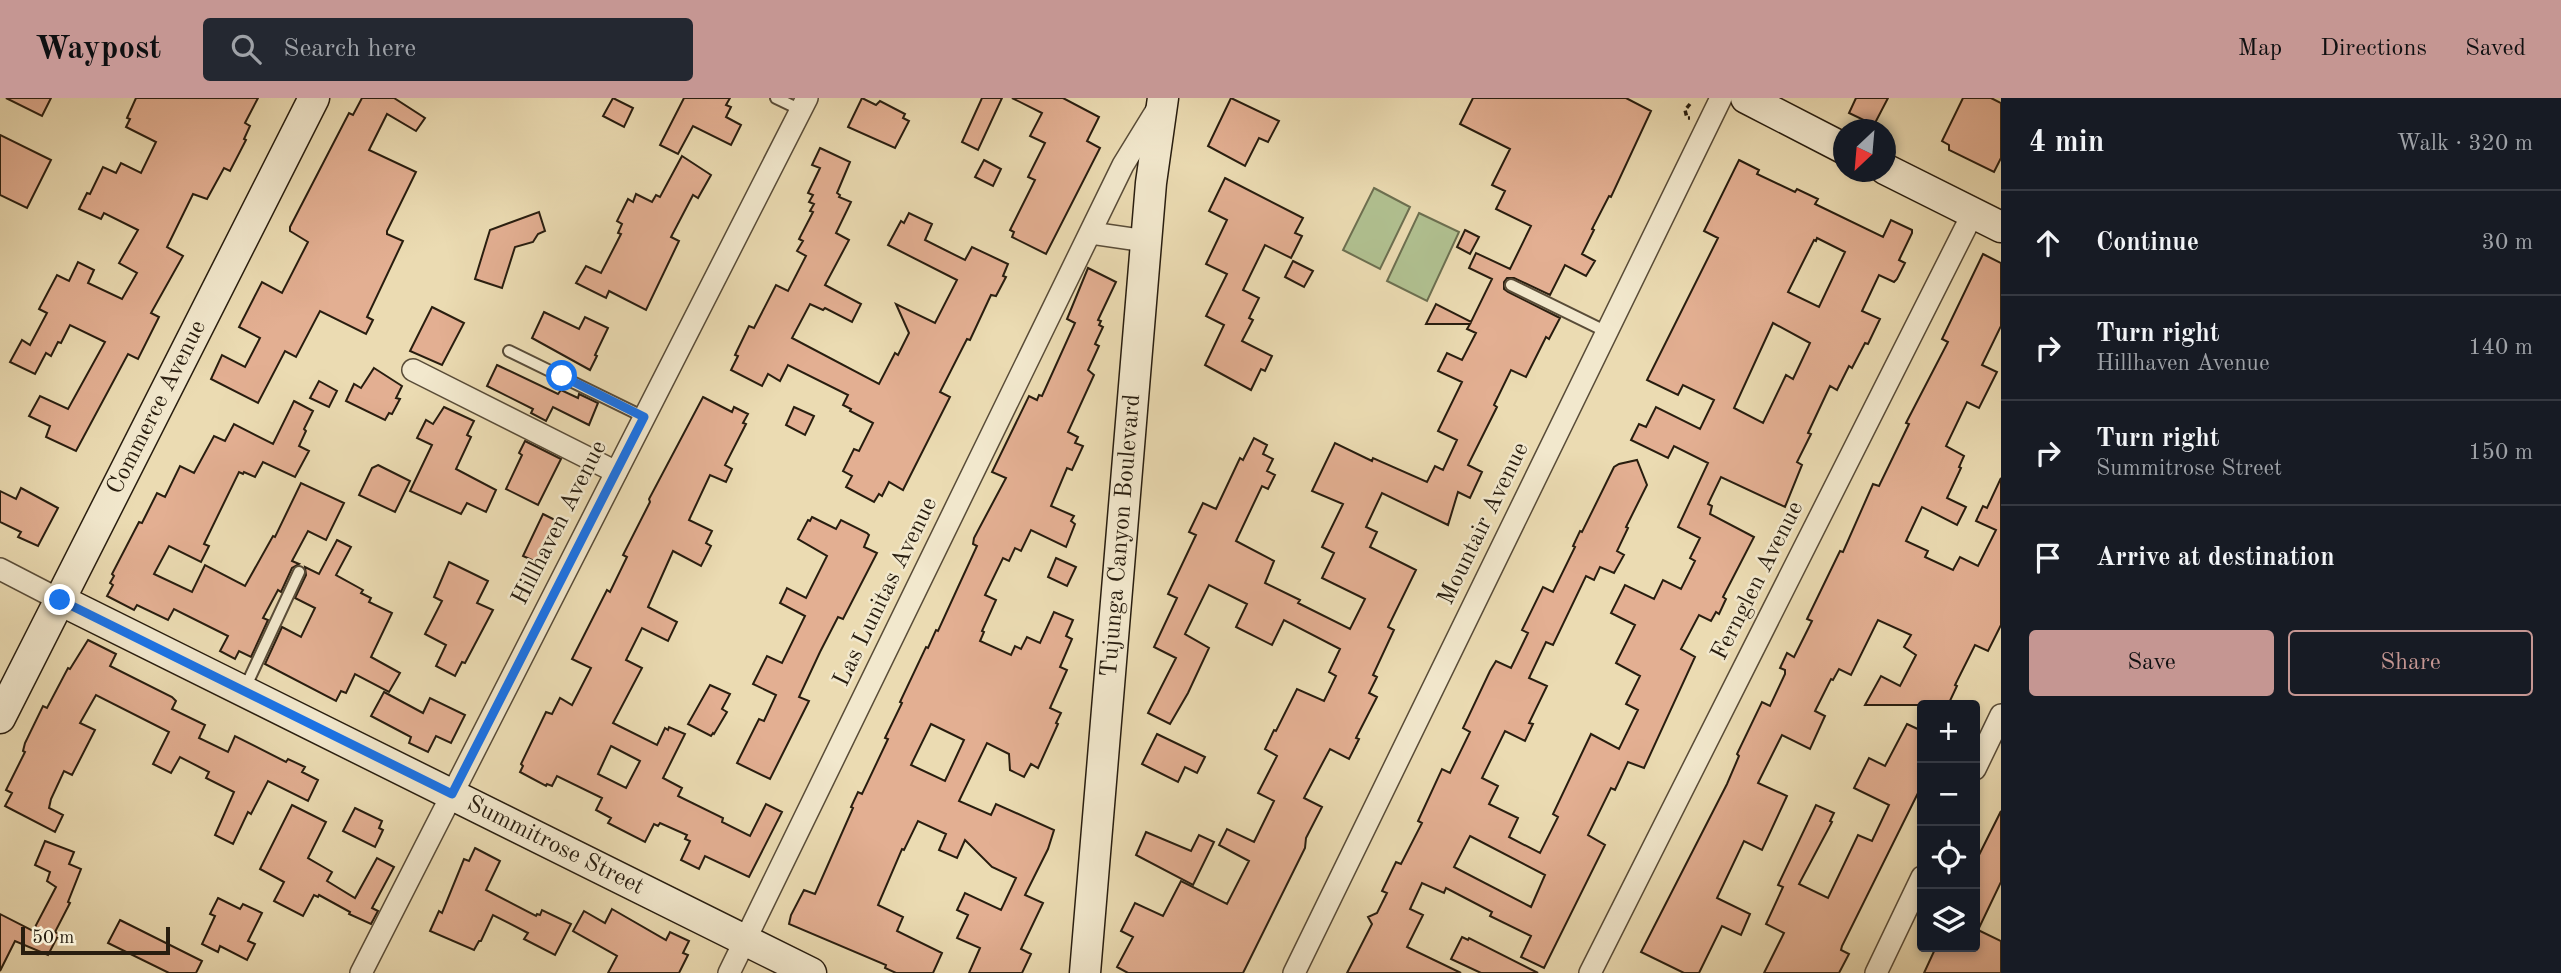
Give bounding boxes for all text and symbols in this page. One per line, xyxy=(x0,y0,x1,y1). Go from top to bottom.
search box xyxy=(203,18,693,81)
icon: search xyxy=(227,30,265,68)
text: Waypost xyxy=(35,33,161,66)
text: Search here xyxy=(283,36,416,62)
text: Map xyxy=(2238,37,2282,61)
text: Directions xyxy=(2320,37,2427,61)
text: Saved xyxy=(2465,37,2526,61)
north arrow xyxy=(1833,119,1896,182)
text: 4 min xyxy=(2029,128,2104,158)
text: Walk · 320 m xyxy=(2397,132,2533,155)
icon: ahead xyxy=(2029,224,2067,262)
text: Continue xyxy=(2096,230,2199,256)
text: 30 m xyxy=(2482,231,2533,254)
street label: Commerce Avenue xyxy=(103,317,211,498)
text: Turn right xyxy=(2096,321,2219,347)
icon: right xyxy=(2029,329,2067,367)
text: 140 m xyxy=(2468,336,2533,359)
text: Hillhaven Avenue xyxy=(2096,352,2269,375)
route start xyxy=(546,360,577,391)
street label: Tujunga Canyon Boulevard xyxy=(1098,393,1145,678)
text: Turn right xyxy=(2096,426,2219,452)
icon: right xyxy=(2029,434,2067,472)
street label: Hillhaven Avenue xyxy=(508,437,612,609)
street label: Mountair Avenue xyxy=(1434,439,1534,609)
text: 150 m xyxy=(2468,441,2533,464)
text: Summitrose Street xyxy=(2096,457,2282,480)
street label: Las Lunitas Avenue xyxy=(830,494,942,690)
street label: Fernglen Avenue xyxy=(1708,498,1808,664)
icon: arrive xyxy=(2029,539,2067,577)
text: Arrive at destination xyxy=(2096,545,2335,571)
route end xyxy=(44,584,75,615)
button: Save xyxy=(2029,630,2274,696)
button: Share xyxy=(2288,630,2533,696)
map controls xyxy=(1917,700,1980,952)
button: + xyxy=(1917,700,1980,763)
button: − xyxy=(1917,763,1980,826)
street label: Summitrose Street xyxy=(463,792,648,900)
button: locate xyxy=(1917,826,1980,889)
button: layers xyxy=(1917,889,1980,952)
scale bar xyxy=(21,924,170,956)
text: 50 m xyxy=(32,929,74,948)

